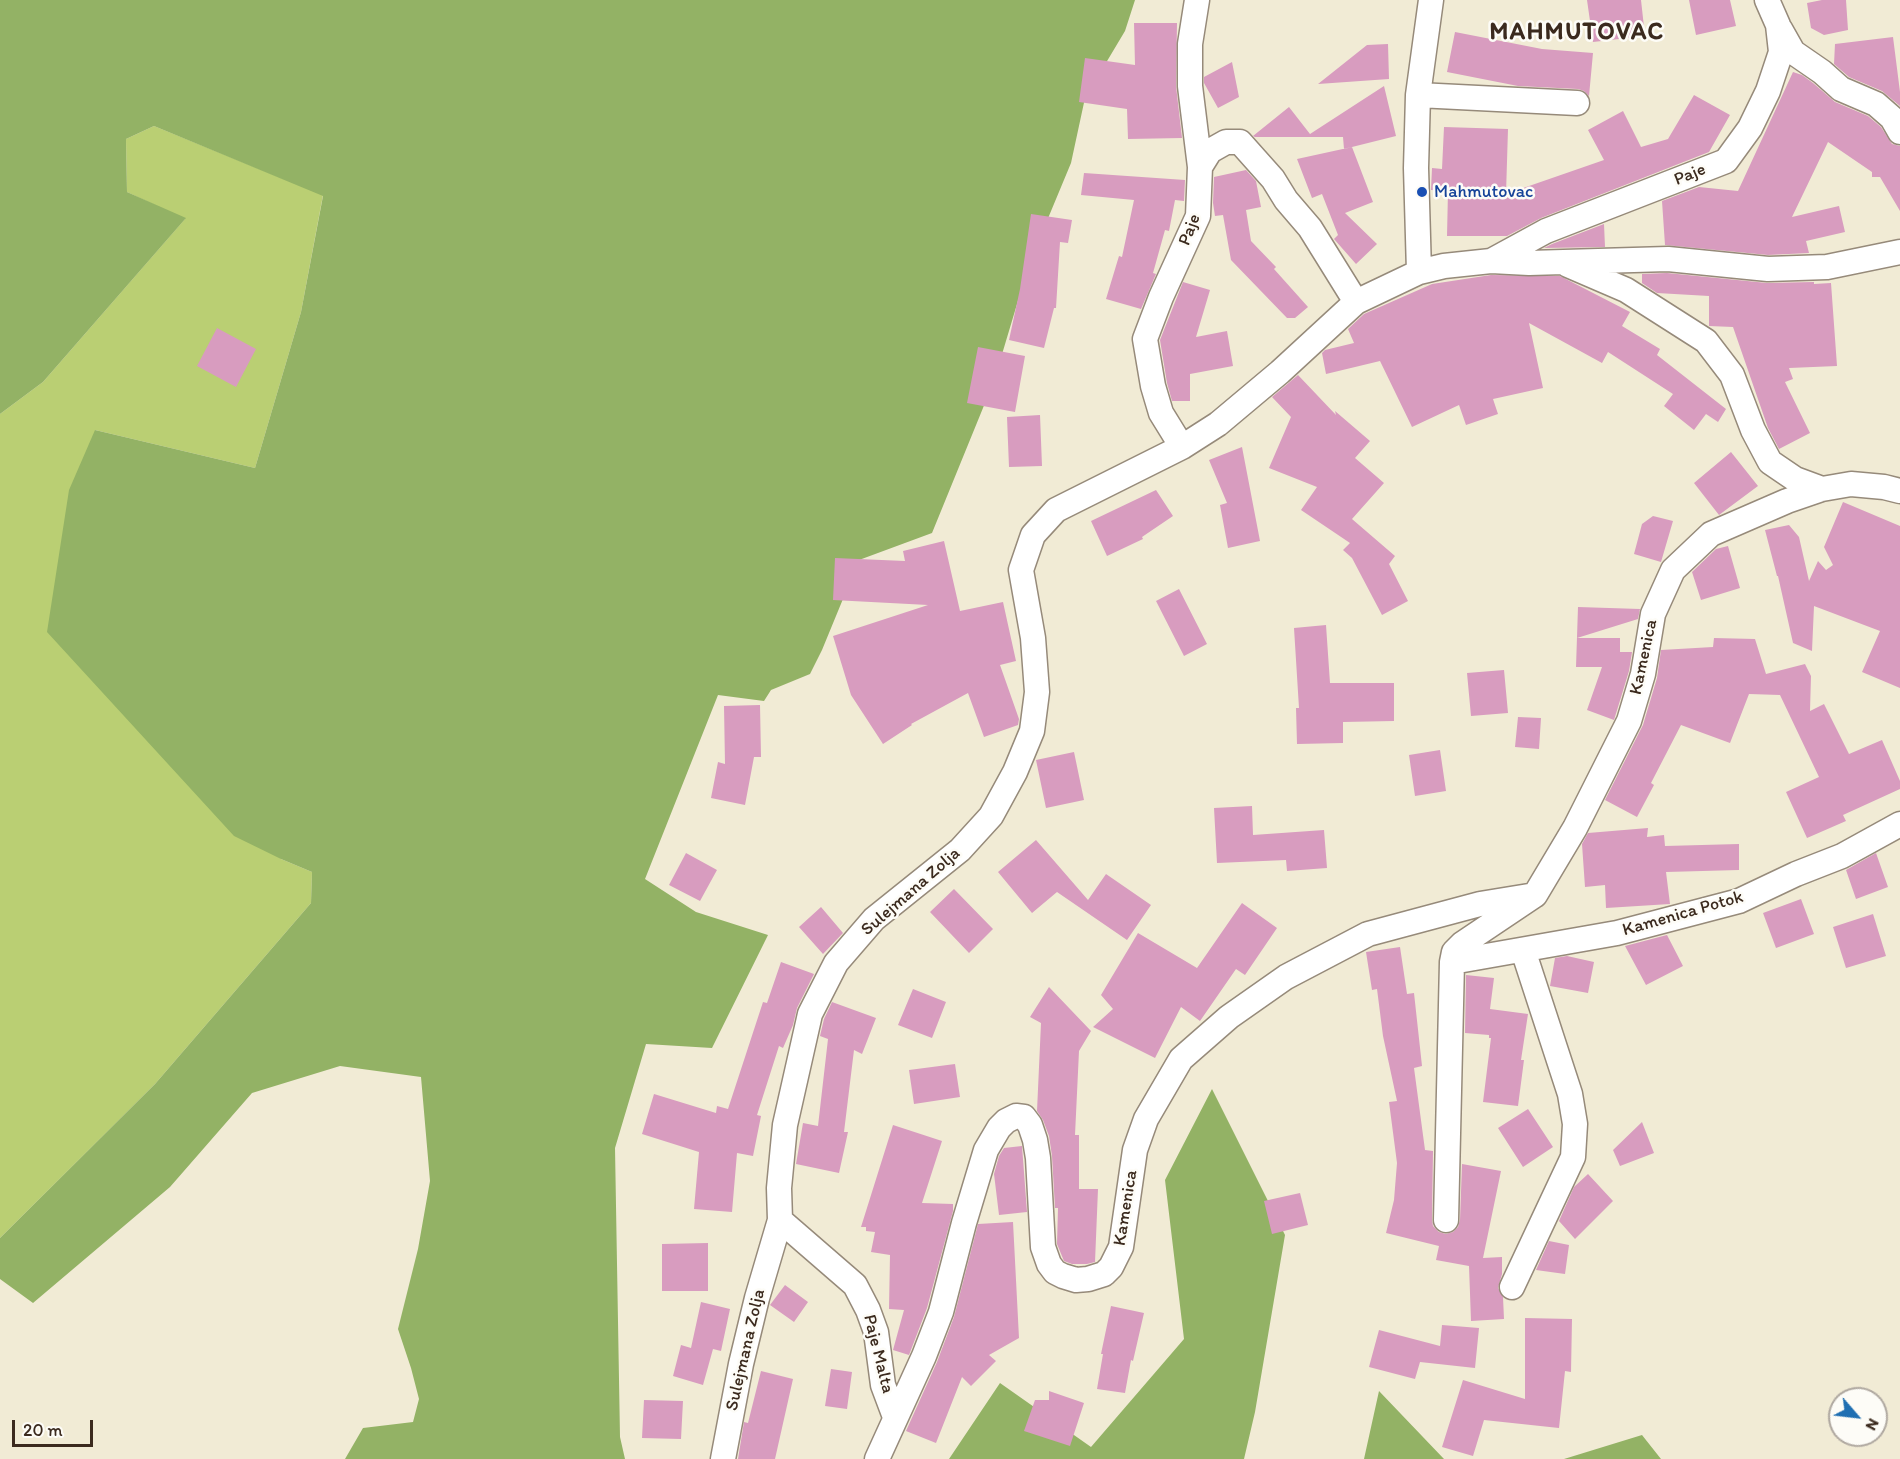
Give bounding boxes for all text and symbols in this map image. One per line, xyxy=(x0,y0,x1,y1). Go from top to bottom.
district label: MAHMUTOVAC xyxy=(1489,19,1665,47)
street label: Paje xyxy=(1671,159,1709,191)
place label: Mahmutovac xyxy=(1434,181,1533,203)
marker: Mahmutovac xyxy=(1415,185,1429,199)
street label: Paje xyxy=(1174,211,1206,249)
street label: Kamenica xyxy=(1625,617,1663,697)
street label: Sulejmana Zolja xyxy=(857,843,965,941)
street label: Kamenica Potok xyxy=(1620,886,1746,942)
street label: Kamenica xyxy=(1109,1169,1143,1247)
street label: Sulejmana Zolja xyxy=(722,1287,770,1413)
street label: Paje Malta xyxy=(858,1312,898,1396)
north arrow xyxy=(1828,1387,1888,1447)
scale bar xyxy=(15,1408,96,1446)
text: N xyxy=(1862,1416,1883,1434)
text: 20 m xyxy=(23,1419,63,1441)

